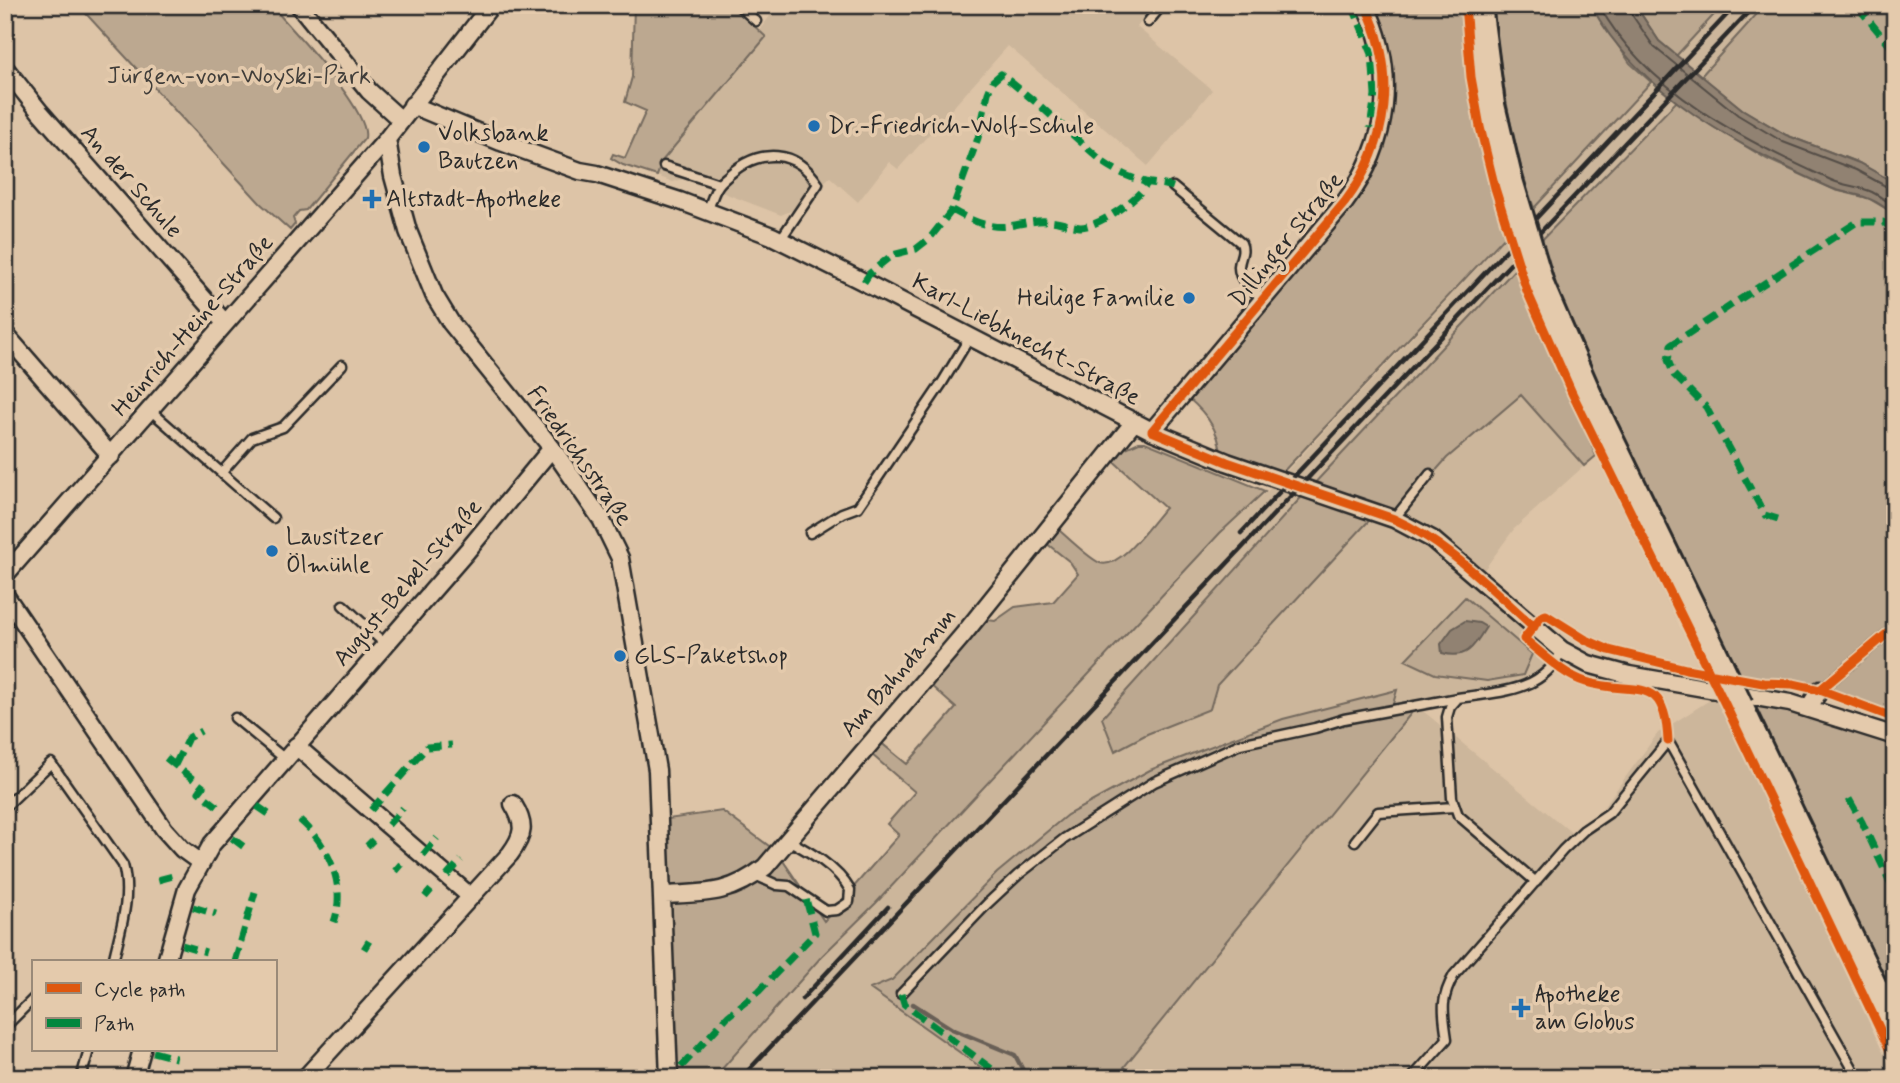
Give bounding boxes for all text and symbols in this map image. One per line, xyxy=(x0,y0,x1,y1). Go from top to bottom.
park label: Jürgen-von-Woyski-Park xyxy=(107,61,371,95)
place label: Dr.-Friedrich-Wolf-Schule xyxy=(828,111,1094,142)
place label: Volksbank Bautzen xyxy=(438,118,549,177)
marker: Dr.-Friedrich-Wolf-Schule xyxy=(806,118,822,134)
street label: An der Schule xyxy=(73,119,189,245)
marker: Volksbank Bautzen xyxy=(416,139,432,155)
street label: Dillinger Straße xyxy=(1223,166,1354,316)
place label: Altstadt-Apotheke xyxy=(386,184,561,218)
marker: Altstadt-Apotheke xyxy=(364,191,380,207)
street label: Heinrich-Heine-Straße xyxy=(105,228,281,424)
street label: Karl-Liebknecht-Straße xyxy=(906,267,1146,413)
place label: Heilige Familie xyxy=(1017,283,1175,314)
marker: Heilige Familie xyxy=(1181,290,1197,306)
street label: Friedrichsstraße xyxy=(519,380,639,532)
street label: August-Bebel-Straße xyxy=(327,492,490,673)
place label: Lausitzer Ölmühle xyxy=(286,522,383,581)
marker: Lausitzer Ölmühle xyxy=(264,543,280,559)
street label: Am Bahndamm xyxy=(834,602,964,744)
place label: GLS-Paketshop xyxy=(634,641,788,672)
marker: GLS-Paketshop xyxy=(612,648,628,664)
legend xyxy=(32,960,276,1052)
text: Cycle path xyxy=(94,976,185,1004)
place label: Apotheke am Globus xyxy=(1535,979,1635,1038)
marker: Apotheke am Globus xyxy=(1513,1000,1529,1016)
text: Path xyxy=(94,1010,134,1038)

